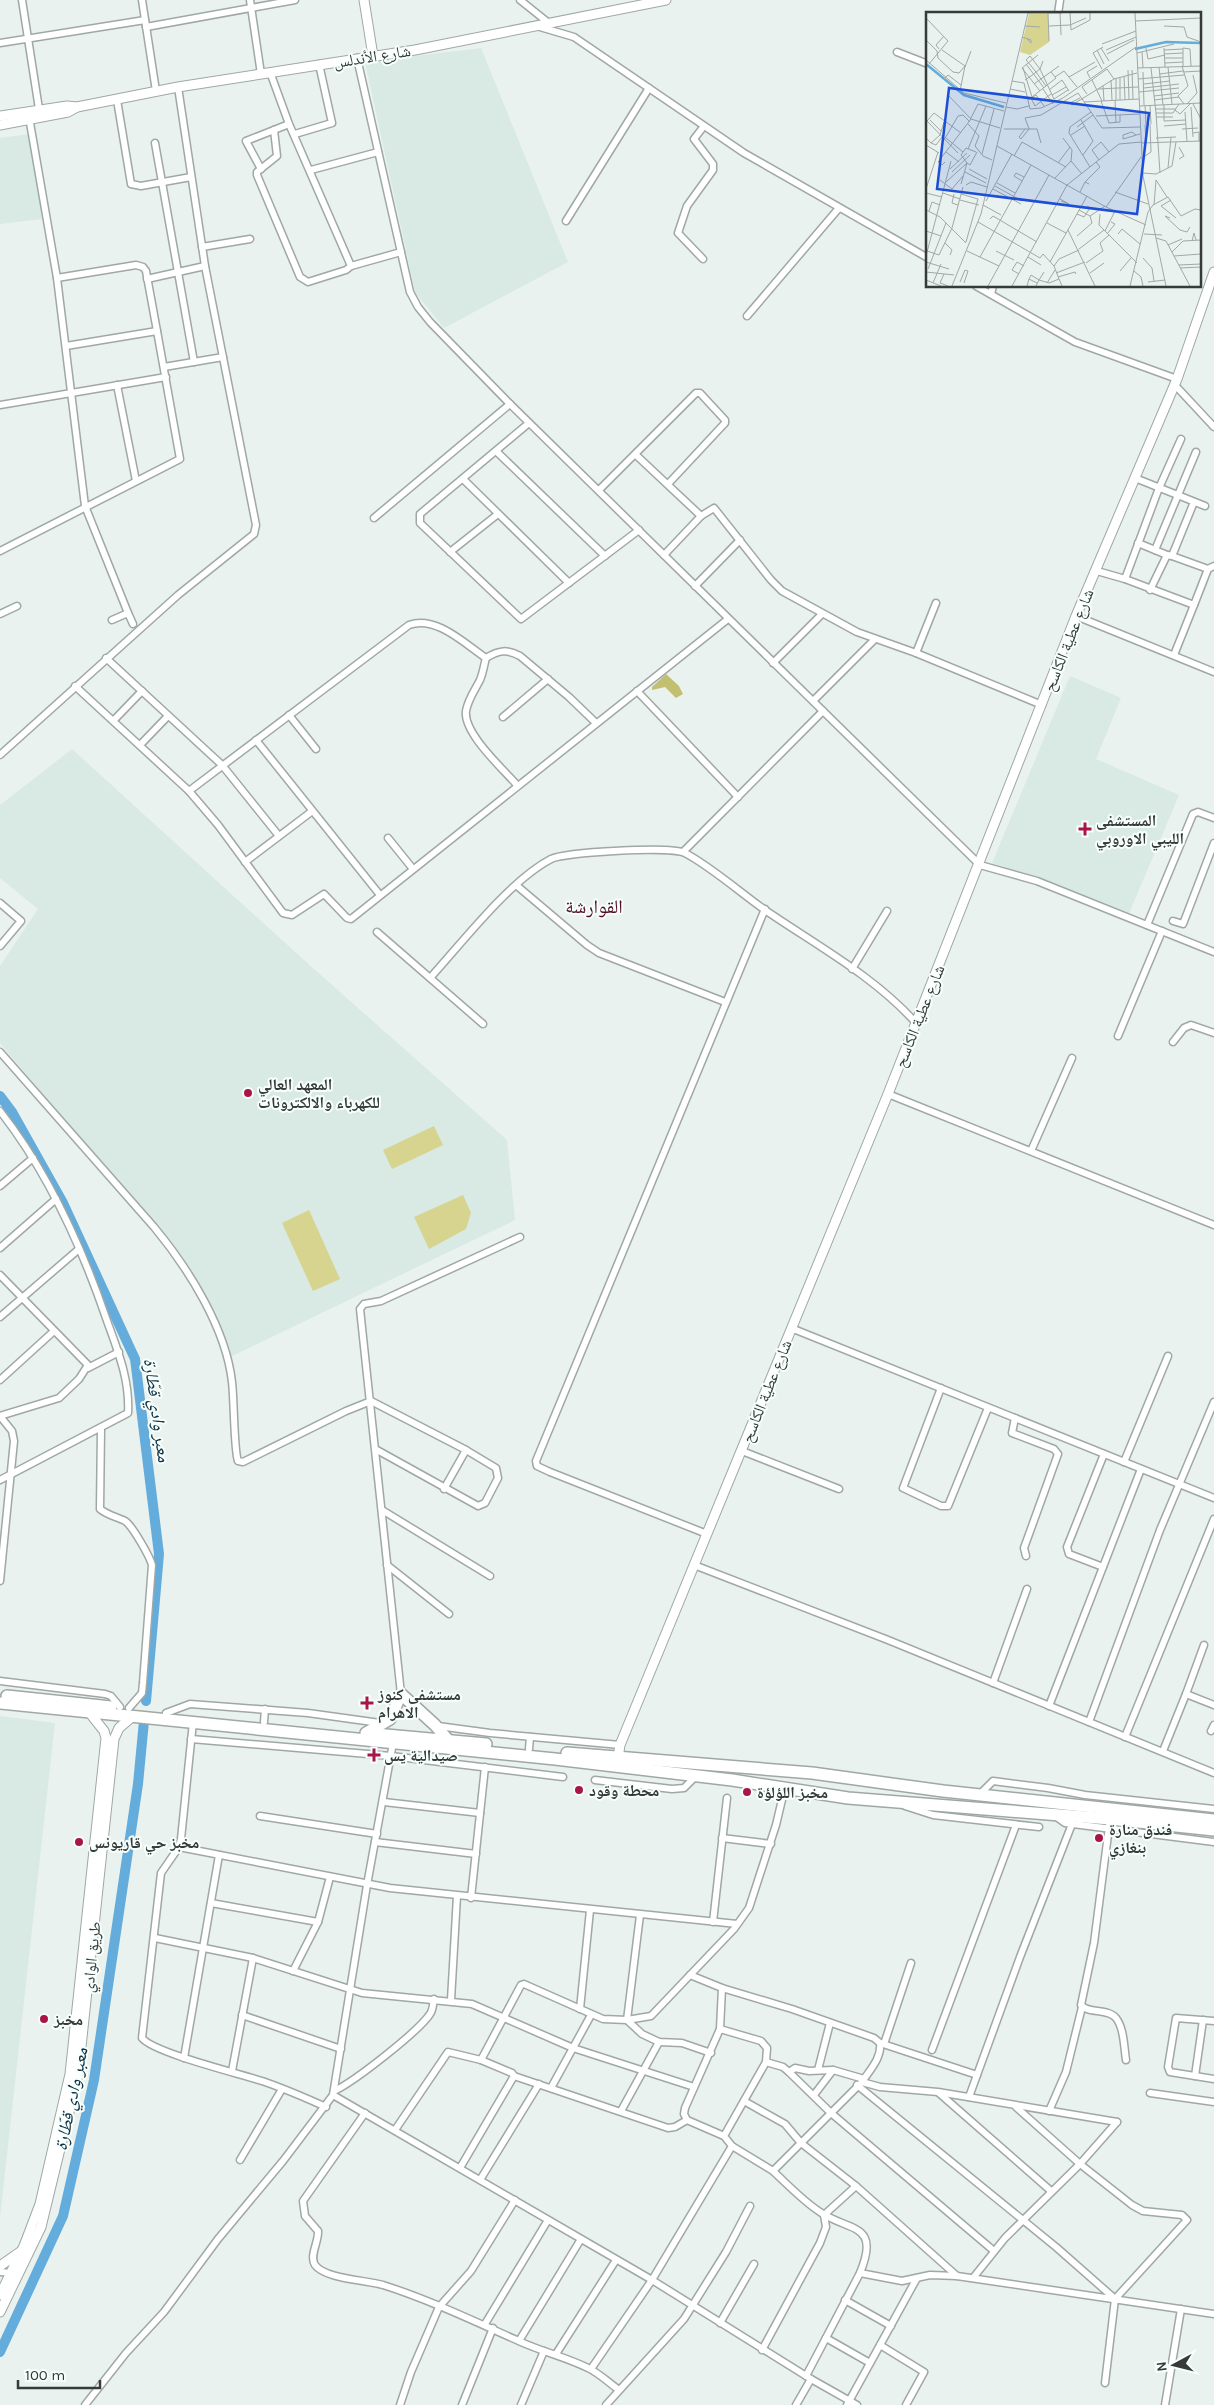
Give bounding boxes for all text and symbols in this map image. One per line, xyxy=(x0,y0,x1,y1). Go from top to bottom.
inset map xyxy=(926,12,1202,288)
street label: شارع الأندلس xyxy=(332,41,412,73)
street label: شارع عطية الكاسح xyxy=(1039,586,1099,695)
place label: المستشفی الليبي الاوروبي xyxy=(1096,811,1184,851)
marker: المستشفی الليبي الاوروبي xyxy=(1078,822,1092,836)
district label: القوارشة xyxy=(565,896,623,918)
street label: شارع عطية الكاسح xyxy=(890,962,950,1071)
place label: المعهد العالي للكهرباء والالكترونات xyxy=(258,1075,380,1112)
marker: المعهد العالي للكهرباء والالكترونات xyxy=(242,1087,254,1099)
street label: شارع عطية الكاسح xyxy=(737,1337,797,1446)
water label: معبر وادي قطّارة xyxy=(135,1357,175,1465)
place label: مستشفى كنوز الاهرام xyxy=(377,1685,461,1724)
marker: مستشفى كنوز الاهرام xyxy=(360,1696,374,1710)
place label: صيدالية يس xyxy=(384,1746,458,1765)
marker: صيدالية يس xyxy=(368,1749,380,1761)
place label: محطة وقود xyxy=(589,1781,659,1800)
place label: مخبز اللؤلؤة xyxy=(757,1783,828,1802)
marker: محطة وقود xyxy=(573,1784,585,1796)
marker: مخبز اللؤلؤة xyxy=(741,1786,753,1798)
place label: فندق منارة بنغازي xyxy=(1109,1820,1173,1860)
marker: فندق منارة بنغازي xyxy=(1093,1832,1105,1844)
place label: مخبز حي قاريونس xyxy=(89,1833,199,1855)
marker: مخبز حي قاريونس xyxy=(73,1836,85,1848)
street label: طريق الوادي xyxy=(78,1920,108,1994)
place label: مخبز xyxy=(53,2010,83,2029)
marker: مخبز xyxy=(38,2013,50,2025)
water label: معبر وادي قطّارة xyxy=(49,2045,96,2153)
north arrow xyxy=(1149,2340,1199,2390)
scale bar xyxy=(18,2358,100,2390)
text: N xyxy=(1153,2361,1171,2373)
text: 100 m xyxy=(25,2366,65,2384)

